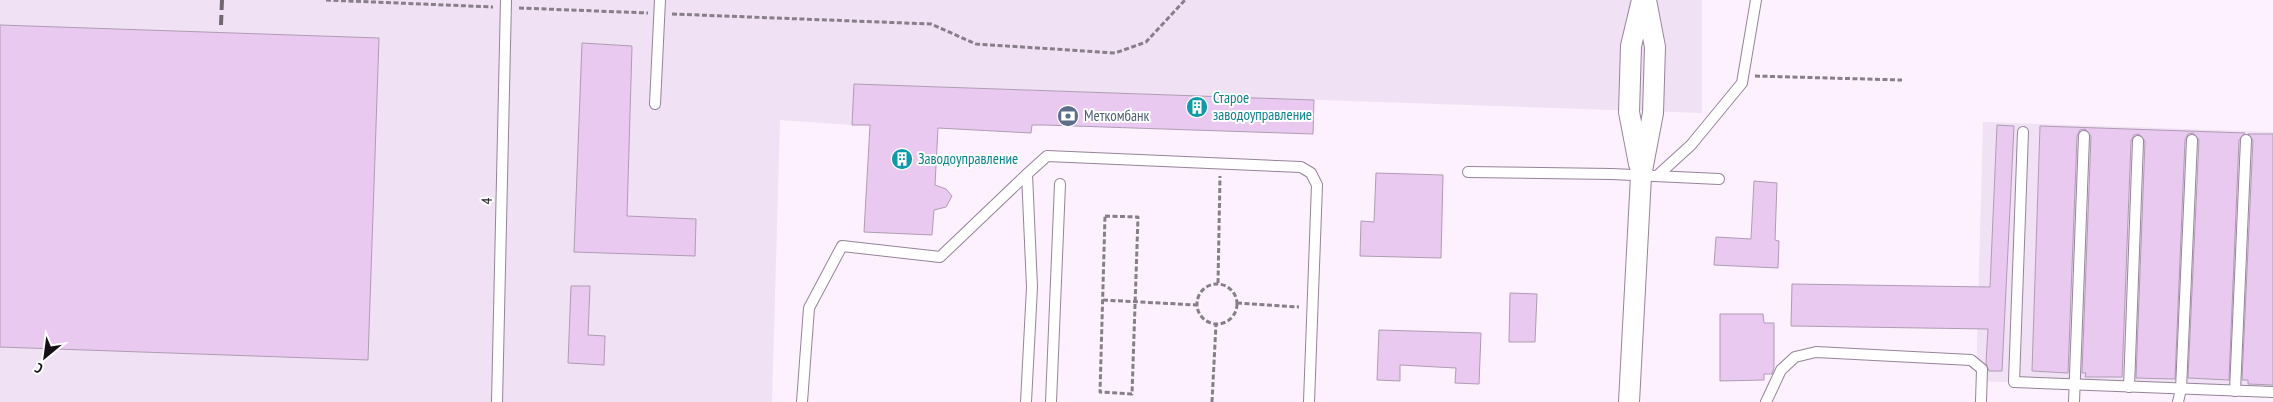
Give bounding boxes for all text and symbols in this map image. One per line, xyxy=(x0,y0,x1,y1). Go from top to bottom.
place label: Старое заводоуправление xyxy=(1213,88,1312,124)
building icon: Старое заводоуправление xyxy=(1185,95,1209,119)
bank icon: Меткомбанк xyxy=(1056,104,1080,128)
place label: Меткомбанк xyxy=(1084,106,1150,125)
building icon: Заводоуправление xyxy=(890,147,914,171)
place label: Заводоуправление xyxy=(918,149,1018,168)
street label: 4 xyxy=(477,197,496,205)
north arrow xyxy=(20,332,70,382)
text: С xyxy=(31,359,46,378)

